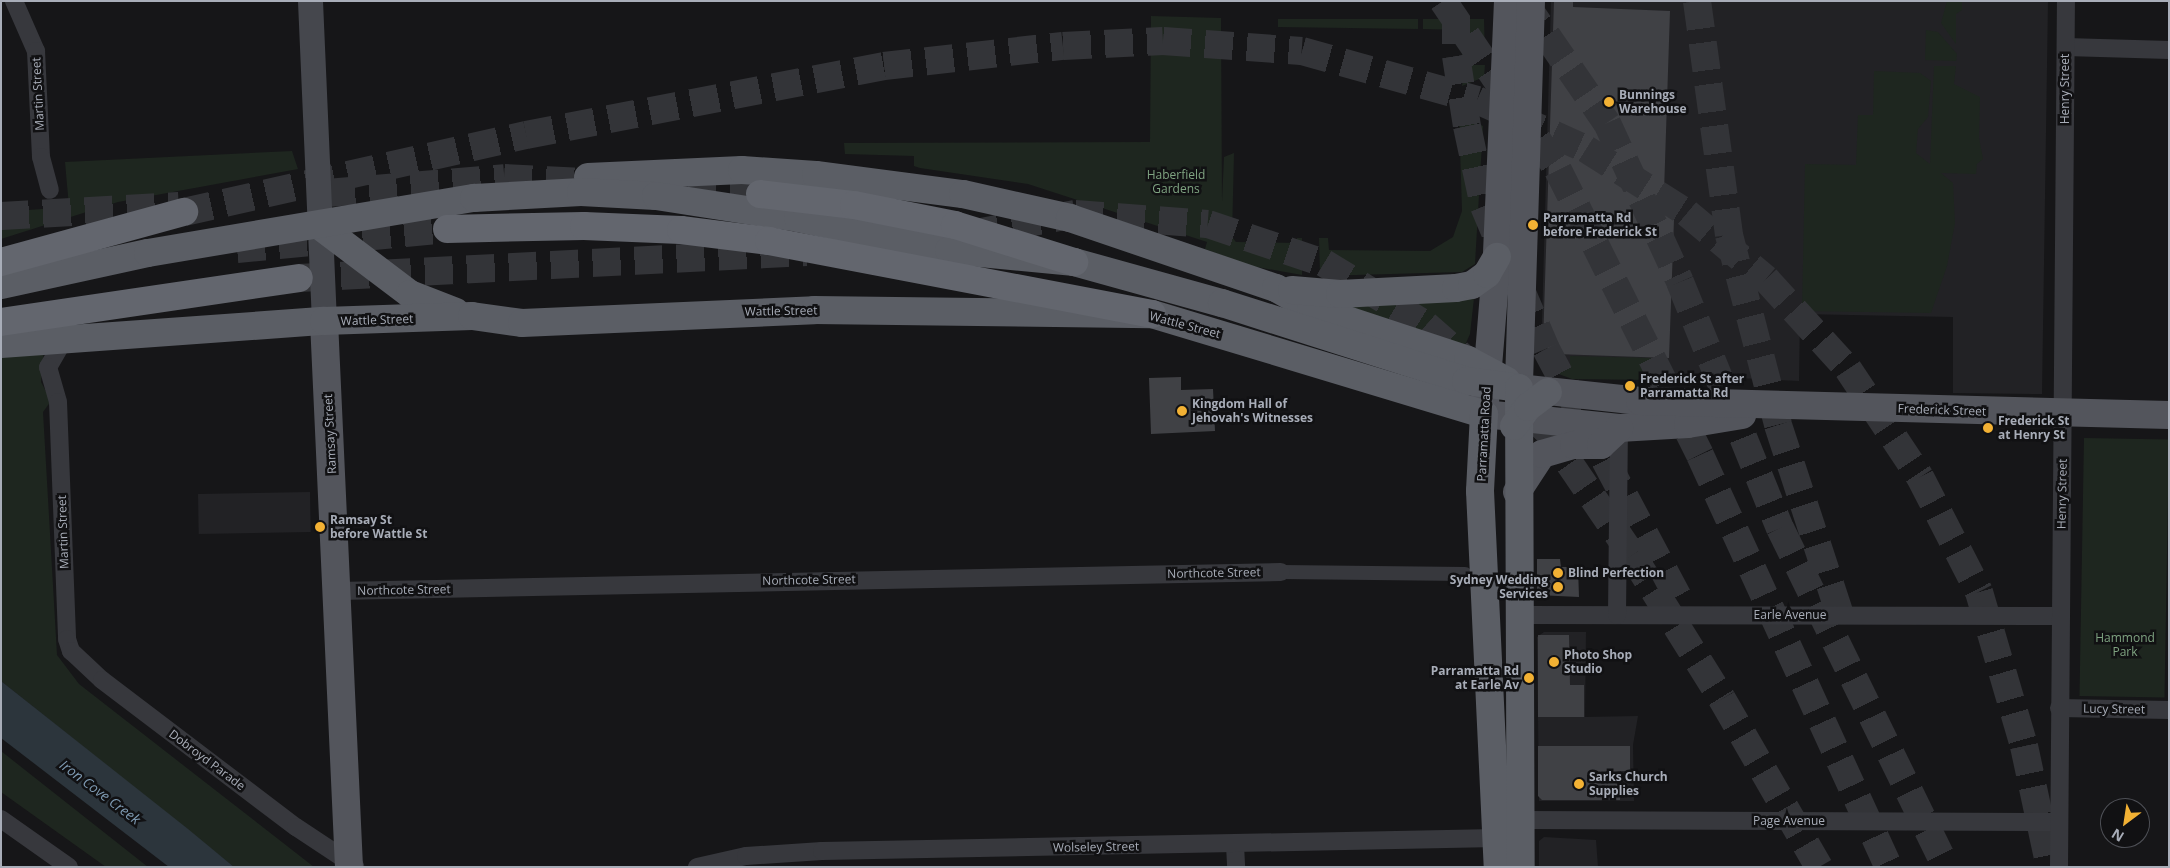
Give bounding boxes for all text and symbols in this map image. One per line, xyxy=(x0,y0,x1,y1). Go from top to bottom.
street label: Henry Street xyxy=(2058,54,2072,124)
street label: Martin Street xyxy=(29,57,47,131)
place label: Bunnings Warehouse xyxy=(1619,88,1687,116)
marker: Bunnings Warehouse xyxy=(1603,96,1615,108)
park label: Haberfield Gardens xyxy=(1147,168,1205,196)
place label: Parramatta Rd before Frederick St xyxy=(1543,211,1657,239)
marker: Parramatta Rd before Frederick St xyxy=(1527,219,1539,231)
street label: Wattle Street xyxy=(745,303,817,319)
street label: Wattle Street xyxy=(1148,309,1222,341)
street label: Wattle Street xyxy=(340,312,414,328)
place label: Frederick St after Parramatta Rd xyxy=(1640,372,1744,400)
marker: Frederick St after Parramatta Rd xyxy=(1624,380,1636,392)
street label: Parramatta Road xyxy=(1474,386,1494,482)
street label: Ramsay Street xyxy=(321,394,339,474)
place label: Kingdom Hall of Jehovah's Witnesses xyxy=(1192,397,1313,425)
street label: Frederick Street xyxy=(1898,401,1986,419)
marker: Kingdom Hall of Jehovah's Witnesses xyxy=(1176,405,1188,417)
place label: Frederick St at Henry St xyxy=(1998,414,2069,442)
marker: Frederick St at Henry St xyxy=(1982,422,1994,434)
street label: Henry Street xyxy=(2054,459,2070,529)
street label: Martin Street xyxy=(55,495,71,569)
place label: Ramsay St before Wattle St xyxy=(330,513,427,541)
marker: Ramsay St before Wattle St xyxy=(314,521,326,533)
street label: Northcote Street xyxy=(1167,565,1261,581)
place label: Blind Perfection xyxy=(1568,566,1664,580)
marker: Blind Perfection xyxy=(1552,567,1564,579)
street label: Northcote Street xyxy=(762,572,856,588)
place label: Sydney Wedding Services xyxy=(1450,573,1548,601)
marker: Sydney Wedding Services xyxy=(1552,581,1564,593)
street label: Northcote Street xyxy=(357,582,451,598)
street label: Earle Avenue xyxy=(1754,608,1826,622)
park label: Hammond Park xyxy=(2095,631,2155,659)
place label: Photo Shop Studio xyxy=(1564,648,1632,676)
marker: Photo Shop Studio xyxy=(1548,656,1560,668)
place label: Parramatta Rd at Earle Av xyxy=(1431,664,1519,692)
marker: Parramatta Rd at Earle Av xyxy=(1523,672,1535,684)
street label: Lucy Street xyxy=(2083,701,2145,717)
street label: Dobroyd Parade xyxy=(166,727,248,793)
water label: Iron Cove Creek xyxy=(56,756,144,828)
place label: Sarks Church Supplies xyxy=(1589,770,1668,798)
marker: Sarks Church Supplies xyxy=(1573,778,1585,790)
north arrow xyxy=(2100,798,2150,848)
street label: Page Avenue xyxy=(1753,814,1825,828)
text: N xyxy=(2108,824,2127,847)
street label: Wolseley Street xyxy=(1053,839,1139,855)

